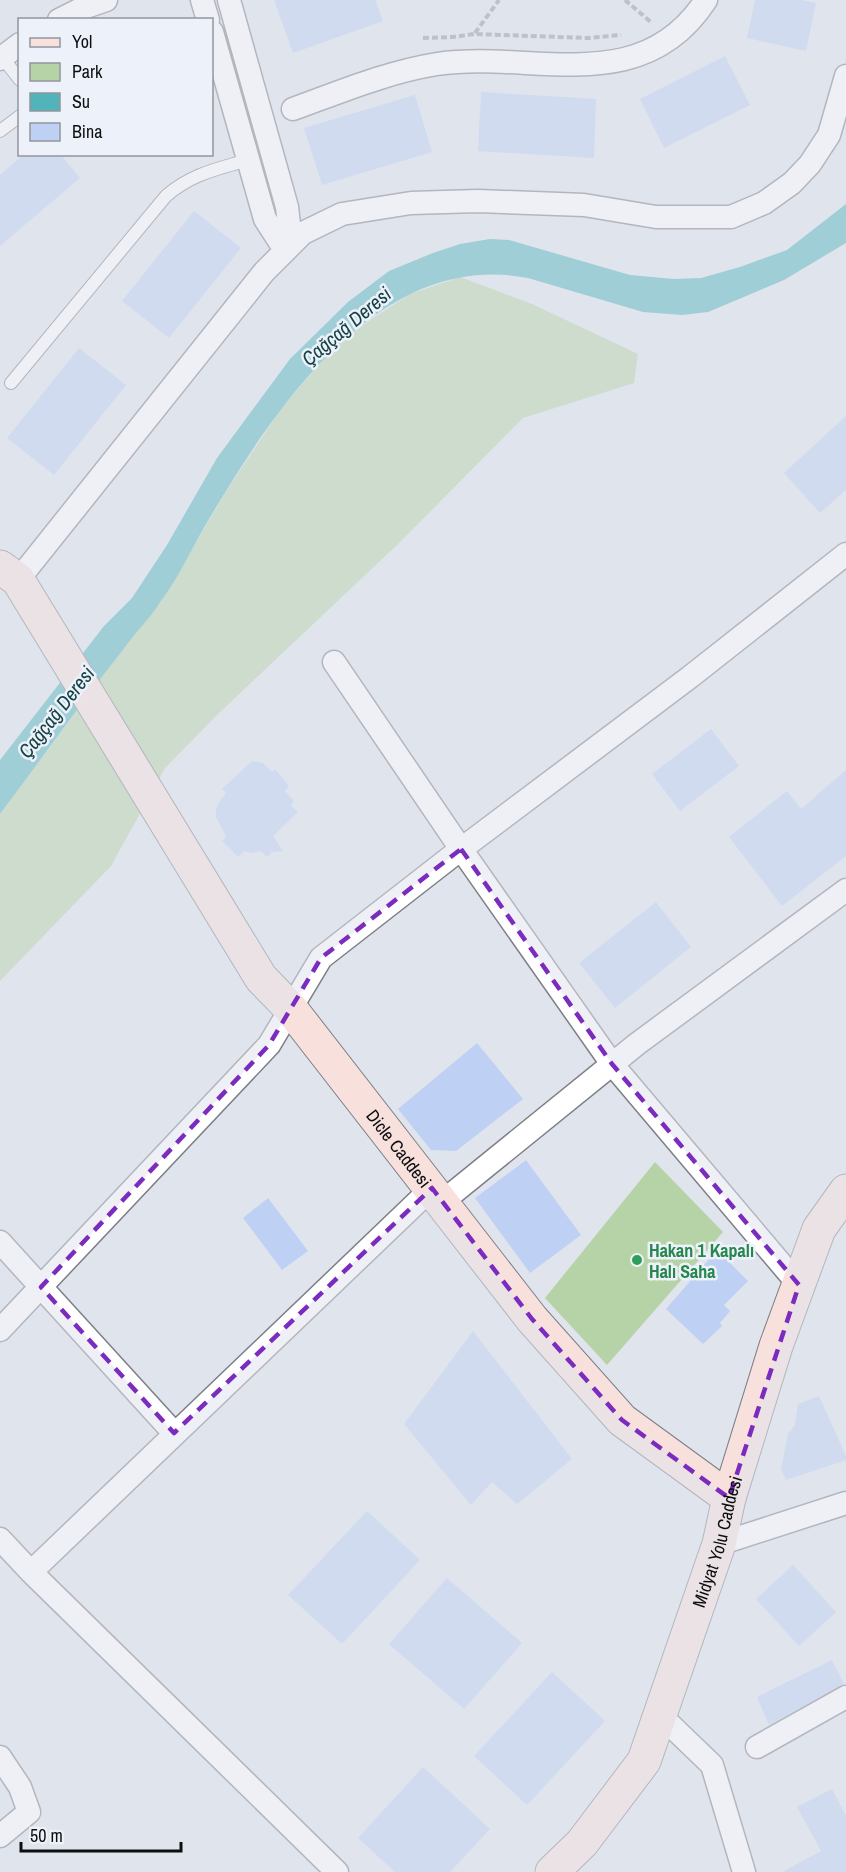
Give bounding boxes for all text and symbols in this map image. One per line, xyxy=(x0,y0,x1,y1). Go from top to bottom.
legend xyxy=(18,18,213,156)
text: Yol xyxy=(72,29,92,54)
text: Park xyxy=(72,59,103,84)
text: Su xyxy=(72,89,90,114)
text: Bina xyxy=(72,119,102,144)
water label: Çağçağ Deresi xyxy=(295,280,397,371)
water label: Çağçağ Deresi xyxy=(12,660,101,763)
street label: Dicle Caddesi xyxy=(361,1104,438,1193)
place label: Hakan 1 Kapalı Halı Saha xyxy=(649,1238,754,1284)
marker: Hakan 1 Kapalı Halı Saha xyxy=(630,1253,644,1267)
street label: Midyat Yolu Caddesi xyxy=(686,1473,748,1610)
scale bar xyxy=(21,1815,182,1853)
text: 50 m xyxy=(30,1823,63,1848)

